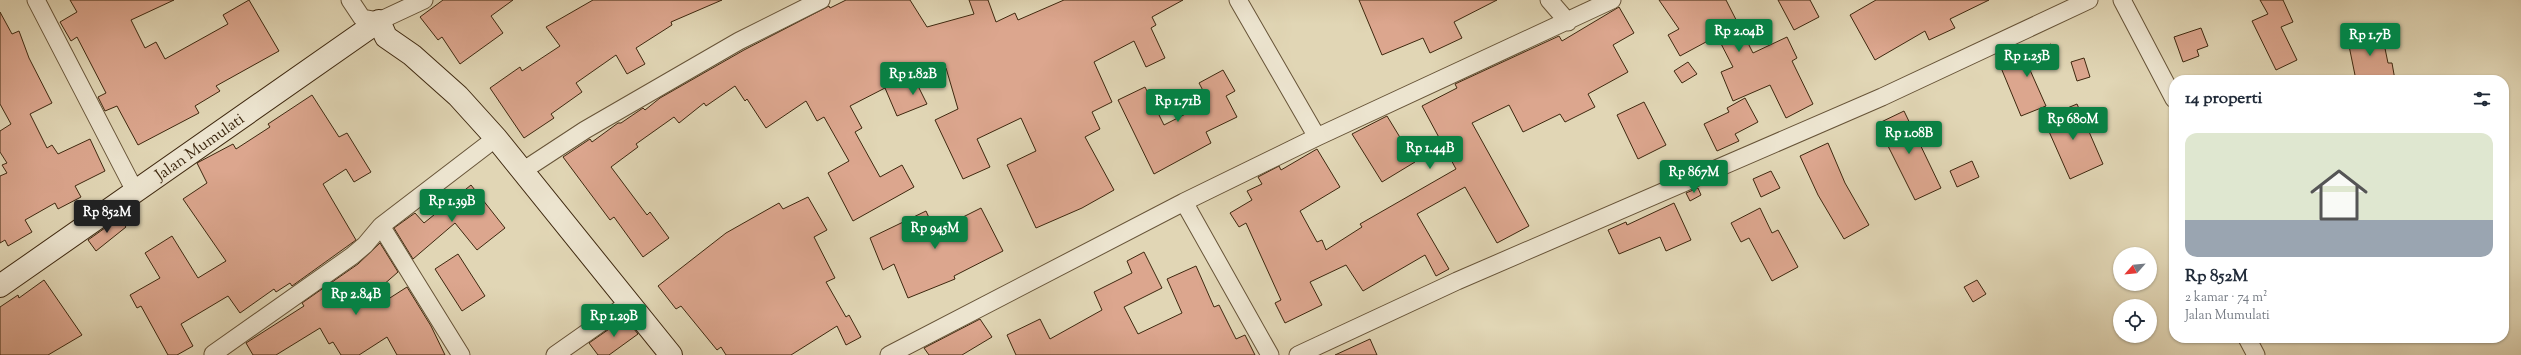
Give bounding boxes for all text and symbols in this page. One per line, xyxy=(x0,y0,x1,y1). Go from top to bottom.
pin: Rp 2.04B xyxy=(1698,19,1780,53)
text: Rp 2.04B xyxy=(1714,23,1764,41)
pin: Rp 1.7B xyxy=(2333,23,2407,57)
text: Rp 1.7B xyxy=(2349,27,2391,45)
pin: Rp 1.25B xyxy=(1986,44,2068,78)
text: Rp 1.25B xyxy=(2004,48,2050,66)
pin: Rp 1.82B xyxy=(872,62,954,96)
text: Rp 1.82B xyxy=(889,66,937,84)
text: 14 properti xyxy=(2185,87,2262,111)
icon: filters xyxy=(2471,88,2493,110)
pin: Rp 1.71B xyxy=(1137,89,1219,123)
text: Rp 1.71B xyxy=(1155,93,1201,111)
pin: Rp 680M xyxy=(2036,107,2110,141)
street label: Jalan Mumulati xyxy=(150,108,250,188)
text: Rp 680M xyxy=(2048,111,2098,129)
pin: Rp 1.08B xyxy=(1868,121,1950,155)
text: Rp 1.08B xyxy=(1885,125,1933,143)
pin: Rp 1.44B xyxy=(1389,136,1471,170)
text: Rp 1.44B xyxy=(1406,140,1454,158)
icon: home xyxy=(2303,159,2375,231)
pin: Rp 867M xyxy=(1657,160,1731,194)
text: Rp 867M xyxy=(1669,164,1719,182)
pin: Rp 1.39B xyxy=(411,189,493,223)
text: Rp 1.39B xyxy=(429,193,475,211)
pin: Rp 852M xyxy=(70,200,144,234)
text: Rp 852M xyxy=(83,204,131,222)
pin: Rp 945M xyxy=(898,216,972,250)
text: Rp 945M xyxy=(911,220,959,238)
north arrow xyxy=(2113,247,2157,291)
map controls xyxy=(2113,247,2157,343)
text: Rp 852M xyxy=(2185,265,2248,289)
pin: Rp 2.84B xyxy=(315,282,397,316)
text: Rp 2.84B xyxy=(331,286,381,304)
text: 2 kamar · 74 m² xyxy=(2185,289,2267,307)
button: locate xyxy=(2113,299,2157,343)
pin: Rp 1.29B xyxy=(573,304,655,338)
text: Jalan Mumulati xyxy=(2185,307,2270,325)
text: Rp 1.29B xyxy=(590,308,638,326)

